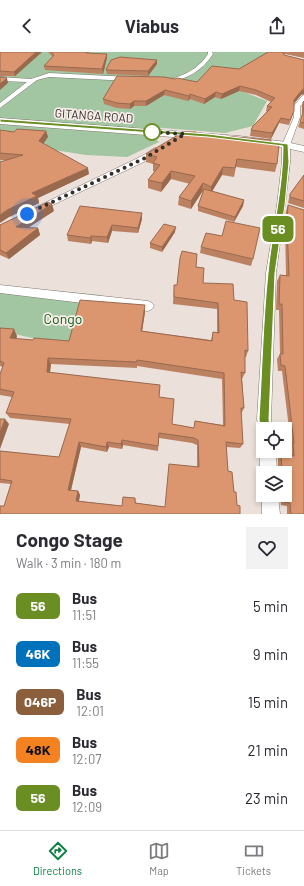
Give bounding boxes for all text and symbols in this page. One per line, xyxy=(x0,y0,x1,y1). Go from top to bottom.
icon: back xyxy=(16,15,38,37)
text: Viabus xyxy=(125,15,179,37)
icon: share xyxy=(266,15,288,37)
street label: GITANGA ROAD xyxy=(54,105,134,125)
unlabelled marker xyxy=(143,123,161,141)
your location xyxy=(17,204,37,224)
line badge: 56 xyxy=(260,216,296,242)
text: 56 xyxy=(270,220,286,237)
park label: Congo xyxy=(44,310,82,327)
map controls xyxy=(256,422,292,502)
button: locate xyxy=(256,422,292,458)
button: layers xyxy=(256,466,292,502)
button: heart xyxy=(246,527,288,569)
text: Congo Stage xyxy=(16,528,123,551)
text: Walk · 3 min · 180 m xyxy=(16,555,121,571)
text: Bus xyxy=(72,589,97,607)
text: 56 xyxy=(30,597,46,614)
text: 5 min xyxy=(253,597,288,615)
text: 11:51 xyxy=(72,607,96,623)
text: Bus xyxy=(72,637,97,655)
text: 46K xyxy=(26,645,50,662)
text: 9 min xyxy=(253,645,288,663)
text: 11:55 xyxy=(72,655,99,671)
text: Bus xyxy=(76,685,101,703)
text: 046P xyxy=(24,693,56,710)
text: 15 min xyxy=(248,693,288,711)
text: 12:01 xyxy=(76,703,104,719)
text: Bus xyxy=(72,733,97,751)
text: 48K xyxy=(26,741,50,758)
text: 21 min xyxy=(248,741,288,759)
text: 12:07 xyxy=(72,751,101,767)
text: Bus xyxy=(72,781,97,799)
text: 56 xyxy=(30,789,46,806)
text: 23 min xyxy=(245,789,288,807)
text: 12:09 xyxy=(72,799,102,815)
tab: Directions xyxy=(33,840,82,877)
tab: Map xyxy=(148,840,170,877)
tab: Tickets xyxy=(236,840,271,877)

